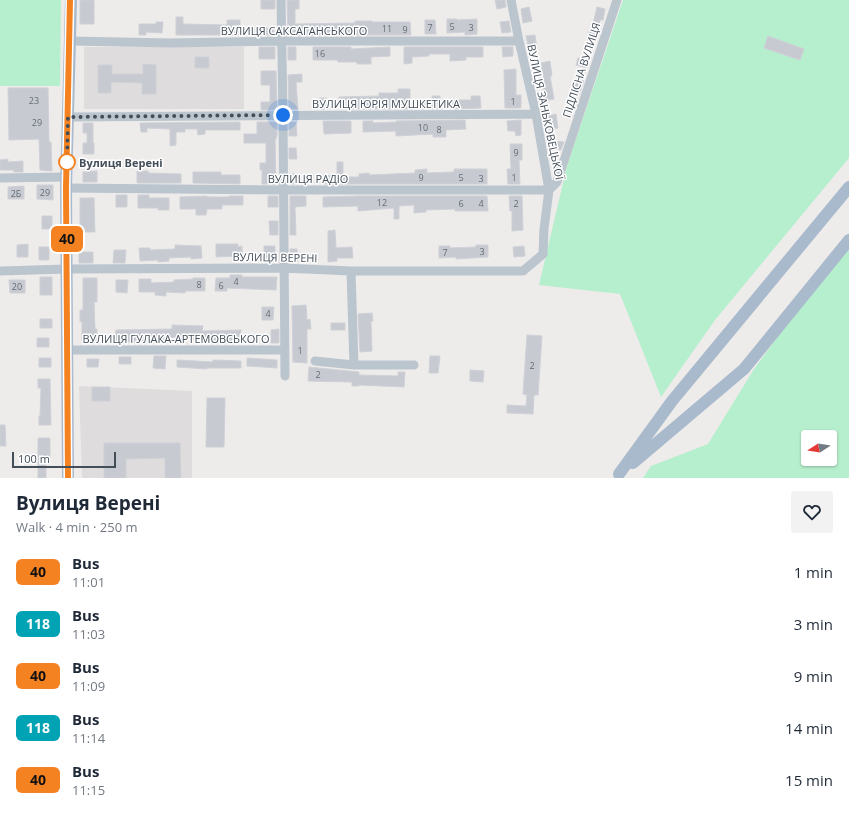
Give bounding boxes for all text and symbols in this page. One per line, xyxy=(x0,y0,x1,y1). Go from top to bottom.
house number: 5 xyxy=(449,20,455,33)
street label: ПІДЛІСНА ВУЛИЦЯ xyxy=(559,20,603,120)
house number: 7 xyxy=(427,21,433,34)
house number: 3 xyxy=(468,21,474,34)
house number: 11 xyxy=(382,22,392,35)
street label: ВУЛИЦЯ САКСАГАНСЬКОГО xyxy=(221,23,367,38)
house number: 9 xyxy=(402,23,408,36)
street label: ВУЛИЦЯ ЗАНЬКОВЕЦЬКОЇ xyxy=(524,43,568,182)
house number: 16 xyxy=(315,47,325,60)
house number: 23 xyxy=(29,94,39,107)
house number: 1 xyxy=(510,95,516,108)
street label: ВУЛИЦЯ ЮРІЯ МУШКЕТИКА xyxy=(312,96,460,111)
your location xyxy=(273,105,293,125)
house number: 29 xyxy=(32,116,42,129)
house number: 10 xyxy=(418,121,428,134)
house number: 8 xyxy=(436,123,442,136)
house number: 9 xyxy=(513,146,519,159)
marker: Вулиця Верені xyxy=(58,153,76,171)
place label: Вулиця Верені xyxy=(79,155,163,170)
street label: ВУЛИЦЯ РАДІО xyxy=(268,171,348,186)
house number: 9 xyxy=(418,171,424,184)
house number: 5 xyxy=(458,171,464,184)
house number: 1 xyxy=(511,171,517,184)
house number: 3 xyxy=(478,172,484,185)
house number: 29 xyxy=(40,186,50,199)
house number: 2Б xyxy=(11,187,22,200)
house number: 12 xyxy=(377,196,387,209)
house number: 6 xyxy=(458,197,464,210)
house number: 4 xyxy=(478,197,484,210)
house number: 2 xyxy=(513,197,519,210)
line badge: 40 xyxy=(49,226,85,252)
text: 40 xyxy=(59,229,75,248)
house number: 3 xyxy=(479,245,485,258)
house number: 7 xyxy=(442,246,448,259)
street label: ВУЛИЦЯ ВЕРЕНІ xyxy=(232,249,318,265)
house number: 4 xyxy=(233,275,239,288)
house number: 8 xyxy=(196,278,202,291)
house number: 6 xyxy=(218,279,224,292)
house number: 20 xyxy=(12,280,22,293)
house number: 4 xyxy=(265,307,271,320)
street label: ВУЛИЦЯ ГУЛАКА-АРТЕМОВСЬКОГО xyxy=(82,331,270,346)
house number: 1 xyxy=(297,344,303,357)
house number: 2 xyxy=(529,359,535,372)
house number: 2 xyxy=(315,368,321,381)
north arrow xyxy=(801,430,837,466)
map controls xyxy=(801,430,837,466)
scale bar xyxy=(12,450,116,469)
text: 100 m xyxy=(18,451,50,466)
text: Вулиця Верені xyxy=(16,490,160,516)
button: heart xyxy=(791,491,833,533)
text: Walk · 4 min · 250 m xyxy=(16,518,138,536)
text: Bus xyxy=(72,553,99,573)
text: 40 xyxy=(30,562,46,581)
text: 1 min xyxy=(794,562,833,582)
text: 11:01 xyxy=(72,573,105,591)
text: Bus xyxy=(72,605,99,625)
text: 118 xyxy=(26,614,50,633)
text: 3 min xyxy=(794,614,833,634)
text: 11:03 xyxy=(72,625,105,643)
text: Bus xyxy=(72,657,99,677)
text: 40 xyxy=(30,666,46,685)
text: 9 min xyxy=(794,666,833,686)
text: 11:09 xyxy=(72,677,105,695)
text: Bus xyxy=(72,709,99,729)
text: 118 xyxy=(26,718,50,737)
text: 14 min xyxy=(785,718,833,738)
text: 11:14 xyxy=(72,729,105,747)
text: Bus xyxy=(72,761,99,781)
text: 40 xyxy=(30,770,46,789)
text: 15 min xyxy=(785,770,833,790)
text: 11:15 xyxy=(72,781,105,799)

